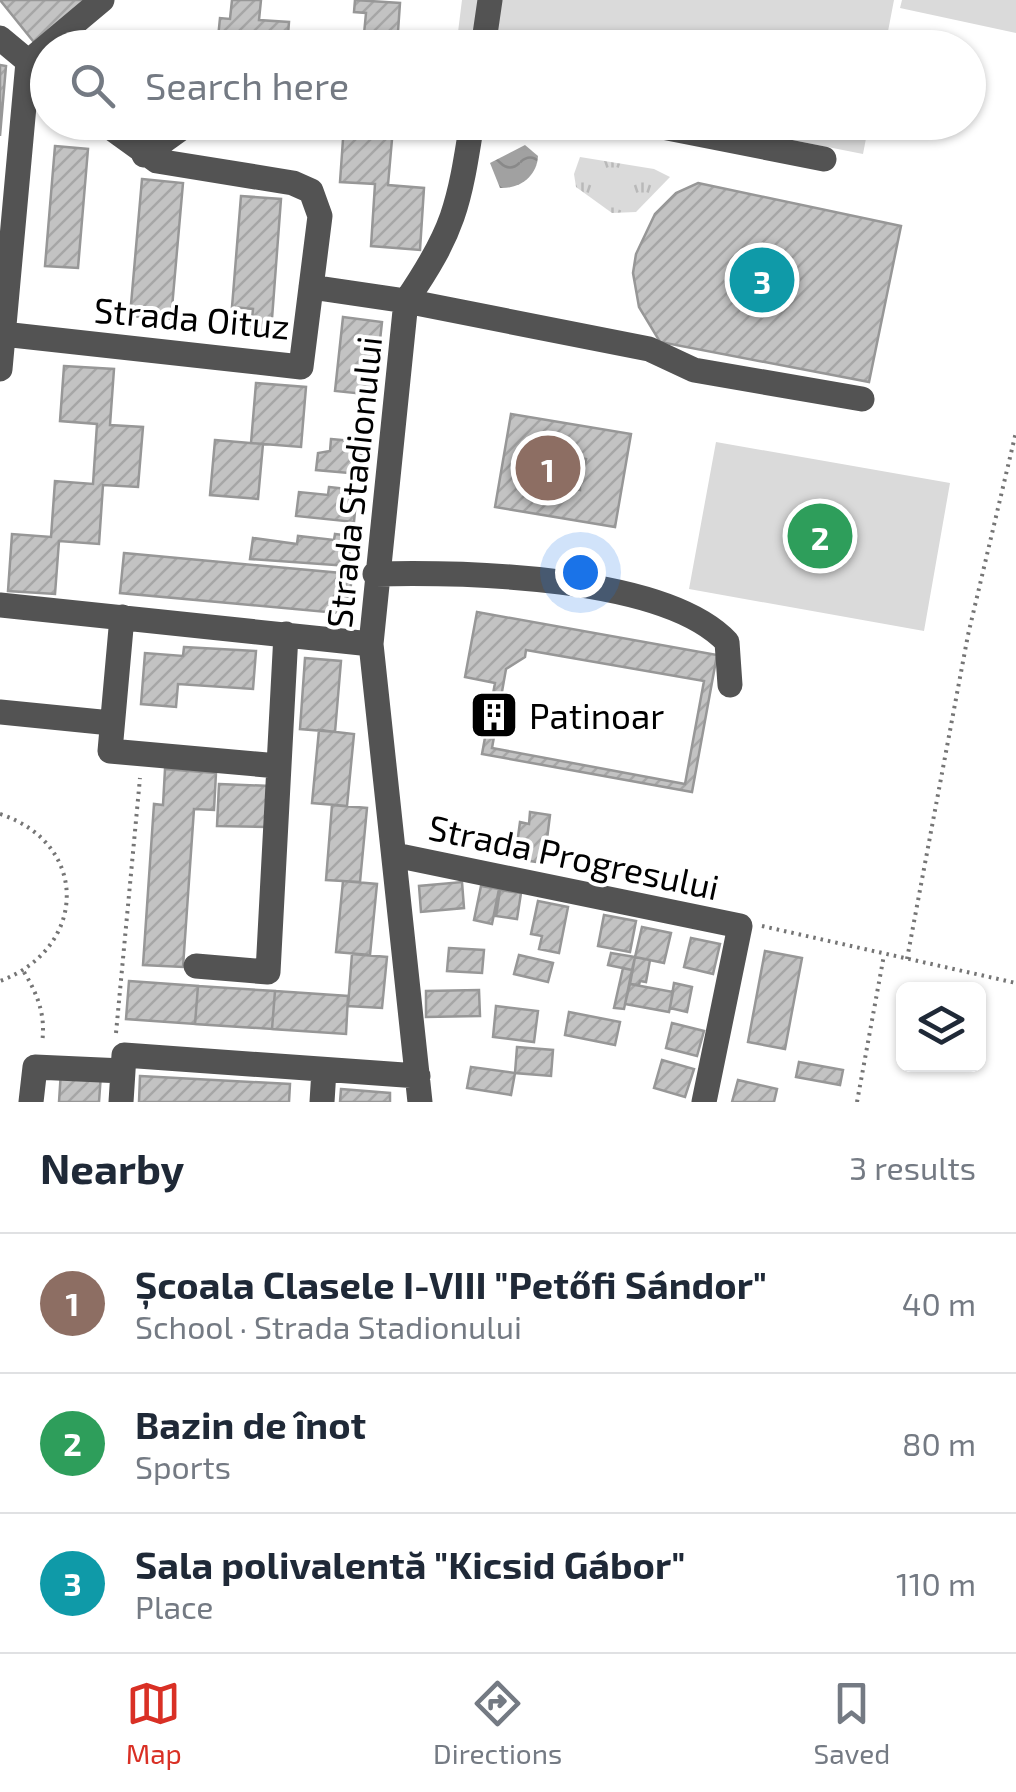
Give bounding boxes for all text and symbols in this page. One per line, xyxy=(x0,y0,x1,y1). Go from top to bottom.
search box xyxy=(30,30,986,140)
icon: search xyxy=(65,58,120,113)
text: Search here xyxy=(145,62,349,108)
pin: 3 xyxy=(730,242,794,318)
street label: Strada Oituz xyxy=(92,288,292,346)
street label: Strada Stadionului xyxy=(317,334,389,630)
pin: 1 xyxy=(516,430,580,506)
pin: 2 xyxy=(788,498,852,574)
your location xyxy=(555,547,606,598)
building icon: Patinoar xyxy=(468,689,520,741)
place label: Patinoar xyxy=(529,694,664,736)
street label: Strada Progresului xyxy=(425,805,723,907)
map controls xyxy=(896,982,986,1072)
button: layers xyxy=(896,982,986,1072)
text: Nearby xyxy=(40,1142,184,1192)
text: 3 results xyxy=(849,1148,976,1186)
text: Școala Clasele I-VIII "Petőfi Sándor" xyxy=(135,1261,767,1307)
text: 1 xyxy=(66,1284,79,1322)
text: 40 m xyxy=(902,1284,976,1322)
text: School · Strada Stadionului xyxy=(135,1307,522,1345)
text: Bazin de înot xyxy=(135,1401,366,1447)
text: 2 xyxy=(63,1424,82,1462)
text: 80 m xyxy=(902,1424,976,1462)
text: Sports xyxy=(135,1447,231,1485)
text: Sala polivalentă "Kicsid Gábor" xyxy=(135,1541,685,1587)
text: 3 xyxy=(63,1564,82,1602)
text: 110 m xyxy=(896,1564,976,1602)
text: Place xyxy=(135,1587,214,1625)
tab: Map xyxy=(126,1676,182,1770)
tab: Directions xyxy=(433,1676,562,1770)
tab: Saved xyxy=(814,1676,890,1770)

